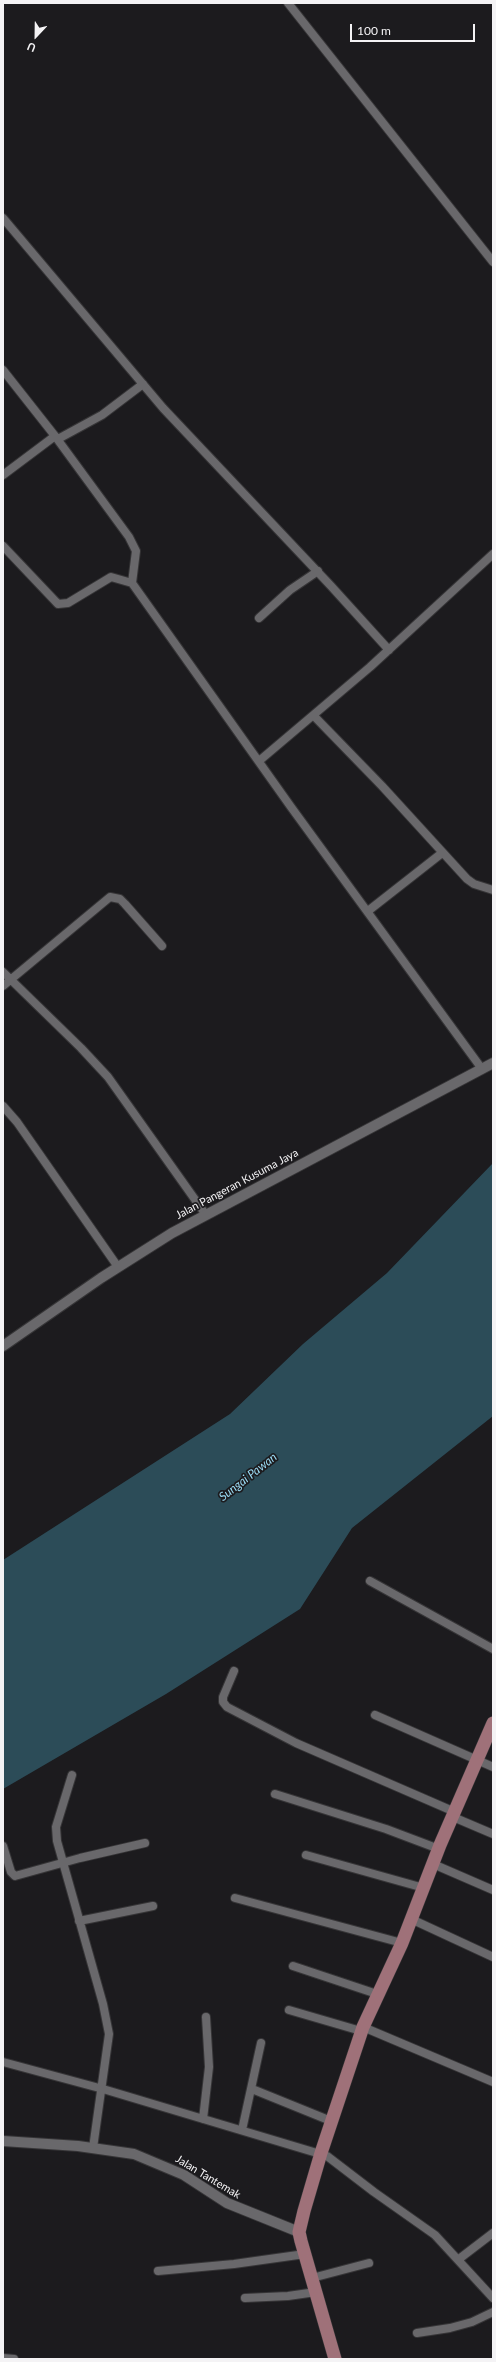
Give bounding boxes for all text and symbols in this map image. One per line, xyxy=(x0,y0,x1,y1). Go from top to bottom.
north arrow xyxy=(16,16,56,56)
scale bar xyxy=(352,16,477,42)
text: 100 m xyxy=(357,23,391,38)
text: U xyxy=(25,40,38,55)
street label: Jalan Pangeran Kusuma Jaya xyxy=(173,1146,301,1222)
water label: Sungai Pawan xyxy=(216,1450,280,1504)
street label: Jalan Tantemak xyxy=(173,2152,243,2202)

